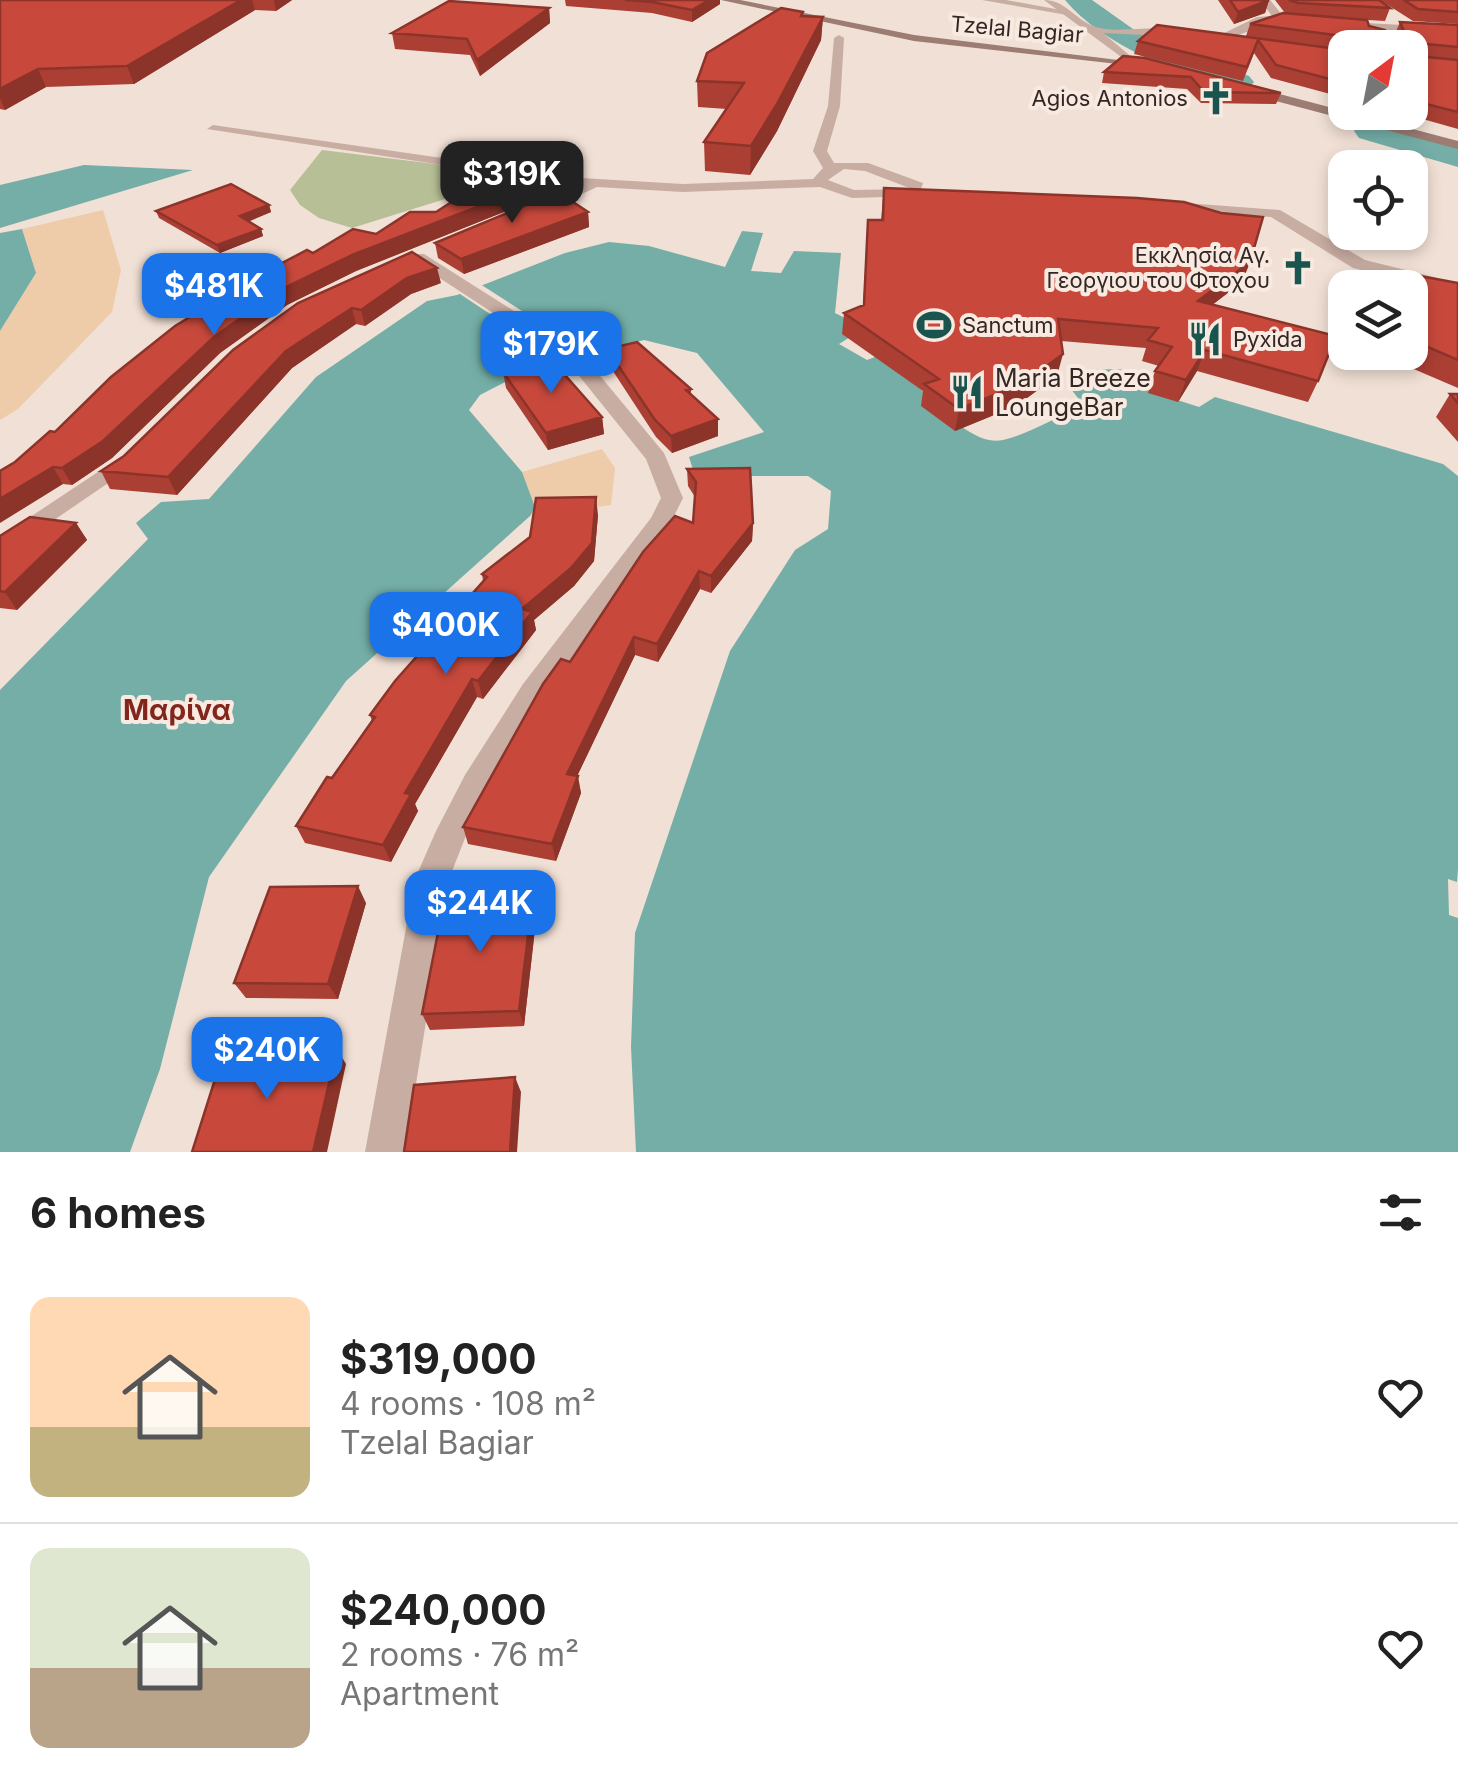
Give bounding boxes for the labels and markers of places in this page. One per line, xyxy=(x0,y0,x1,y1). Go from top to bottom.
church icon: Agios Antonios xyxy=(1197,79,1235,117)
place label: Agios Antonios xyxy=(1032,85,1188,111)
pin: $319K xyxy=(442,141,582,226)
place label: Εκκλησία Αγ. Γεοργιου του Φτοχου xyxy=(1047,242,1270,293)
church icon: Εκκλησία Αγ. Γεοργιου του Φτοχου xyxy=(1279,249,1317,287)
pin: $481K xyxy=(144,253,284,338)
sports icon: Sanctum xyxy=(915,306,953,344)
pin: $179K xyxy=(481,311,621,396)
place label: Sanctum xyxy=(962,312,1054,338)
restaurant icon: Pyxida xyxy=(1186,320,1224,358)
place label: Pyxida xyxy=(1233,326,1303,352)
place label: Maria Breeze LoungeBar xyxy=(995,363,1151,422)
restaurant icon: Maria Breeze LoungeBar xyxy=(948,373,986,411)
pin: $400K xyxy=(376,592,516,677)
pin: $244K xyxy=(410,870,550,955)
pin: $240K xyxy=(197,1017,337,1102)

